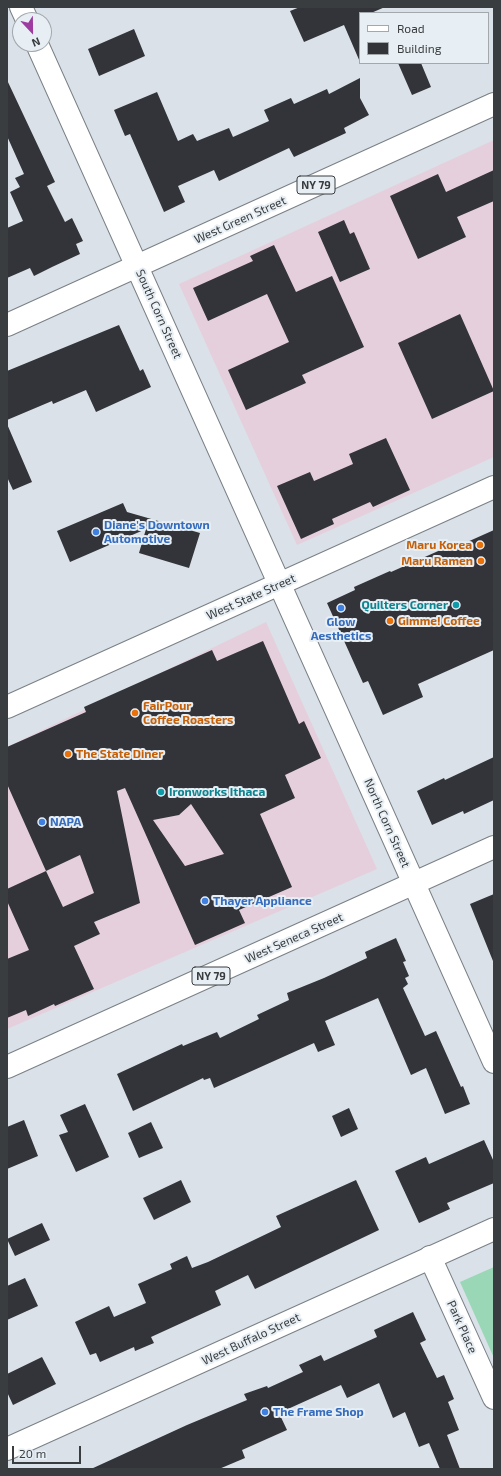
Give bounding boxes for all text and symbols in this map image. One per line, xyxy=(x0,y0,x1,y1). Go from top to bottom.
north arrow xyxy=(12,12,52,52)
legend xyxy=(359,12,489,64)
text: Road xyxy=(397,21,425,35)
text: N xyxy=(30,35,42,50)
text: Building xyxy=(397,41,441,55)
road number: NY 79 xyxy=(297,176,335,194)
street label: West Green Street xyxy=(192,193,288,247)
street label: South Corn Street xyxy=(133,267,185,361)
place label: Diane's Downtown Automotive xyxy=(104,518,210,546)
marker: Diane's Downtown Automotive xyxy=(91,527,101,537)
place label: Maru Korea xyxy=(406,538,472,552)
marker: Maru Korea xyxy=(475,540,485,550)
place label: Maru Ramen xyxy=(401,554,473,568)
marker: Maru Ramen xyxy=(476,556,486,566)
street label: West State Street xyxy=(204,571,298,623)
place label: Quilters Corner xyxy=(361,598,448,612)
marker: Quilters Corner xyxy=(451,600,461,610)
marker: Glow Aesthetics xyxy=(336,603,346,613)
place label: Gimme! Coffee xyxy=(398,614,480,628)
place label: Glow Aesthetics xyxy=(311,615,371,643)
marker: Gimme! Coffee xyxy=(385,616,395,626)
place label: FairPour Coffee Roasters xyxy=(143,699,233,727)
marker: FairPour Coffee Roasters xyxy=(130,708,140,718)
place label: The State Diner xyxy=(76,747,163,761)
marker: The State Diner xyxy=(63,749,73,759)
street label: North Corn Street xyxy=(361,776,413,870)
place label: Ironworks Ithaca xyxy=(169,785,265,799)
marker: Ironworks Ithaca xyxy=(156,787,166,797)
place label: NAPA xyxy=(50,815,81,829)
marker: NAPA xyxy=(37,817,47,827)
place label: Thayer Appliance xyxy=(213,894,312,908)
marker: Thayer Appliance xyxy=(200,896,210,906)
street label: West Seneca Street xyxy=(243,910,345,966)
road number: NY 79 xyxy=(192,967,230,985)
street label: Park Place xyxy=(444,1298,480,1356)
street label: West Buffalo Street xyxy=(200,1310,302,1368)
place label: The Frame Shop xyxy=(273,1405,364,1419)
marker: The Frame Shop xyxy=(260,1407,270,1417)
scale bar xyxy=(14,1438,83,1464)
text: 20 m xyxy=(19,1446,46,1460)

